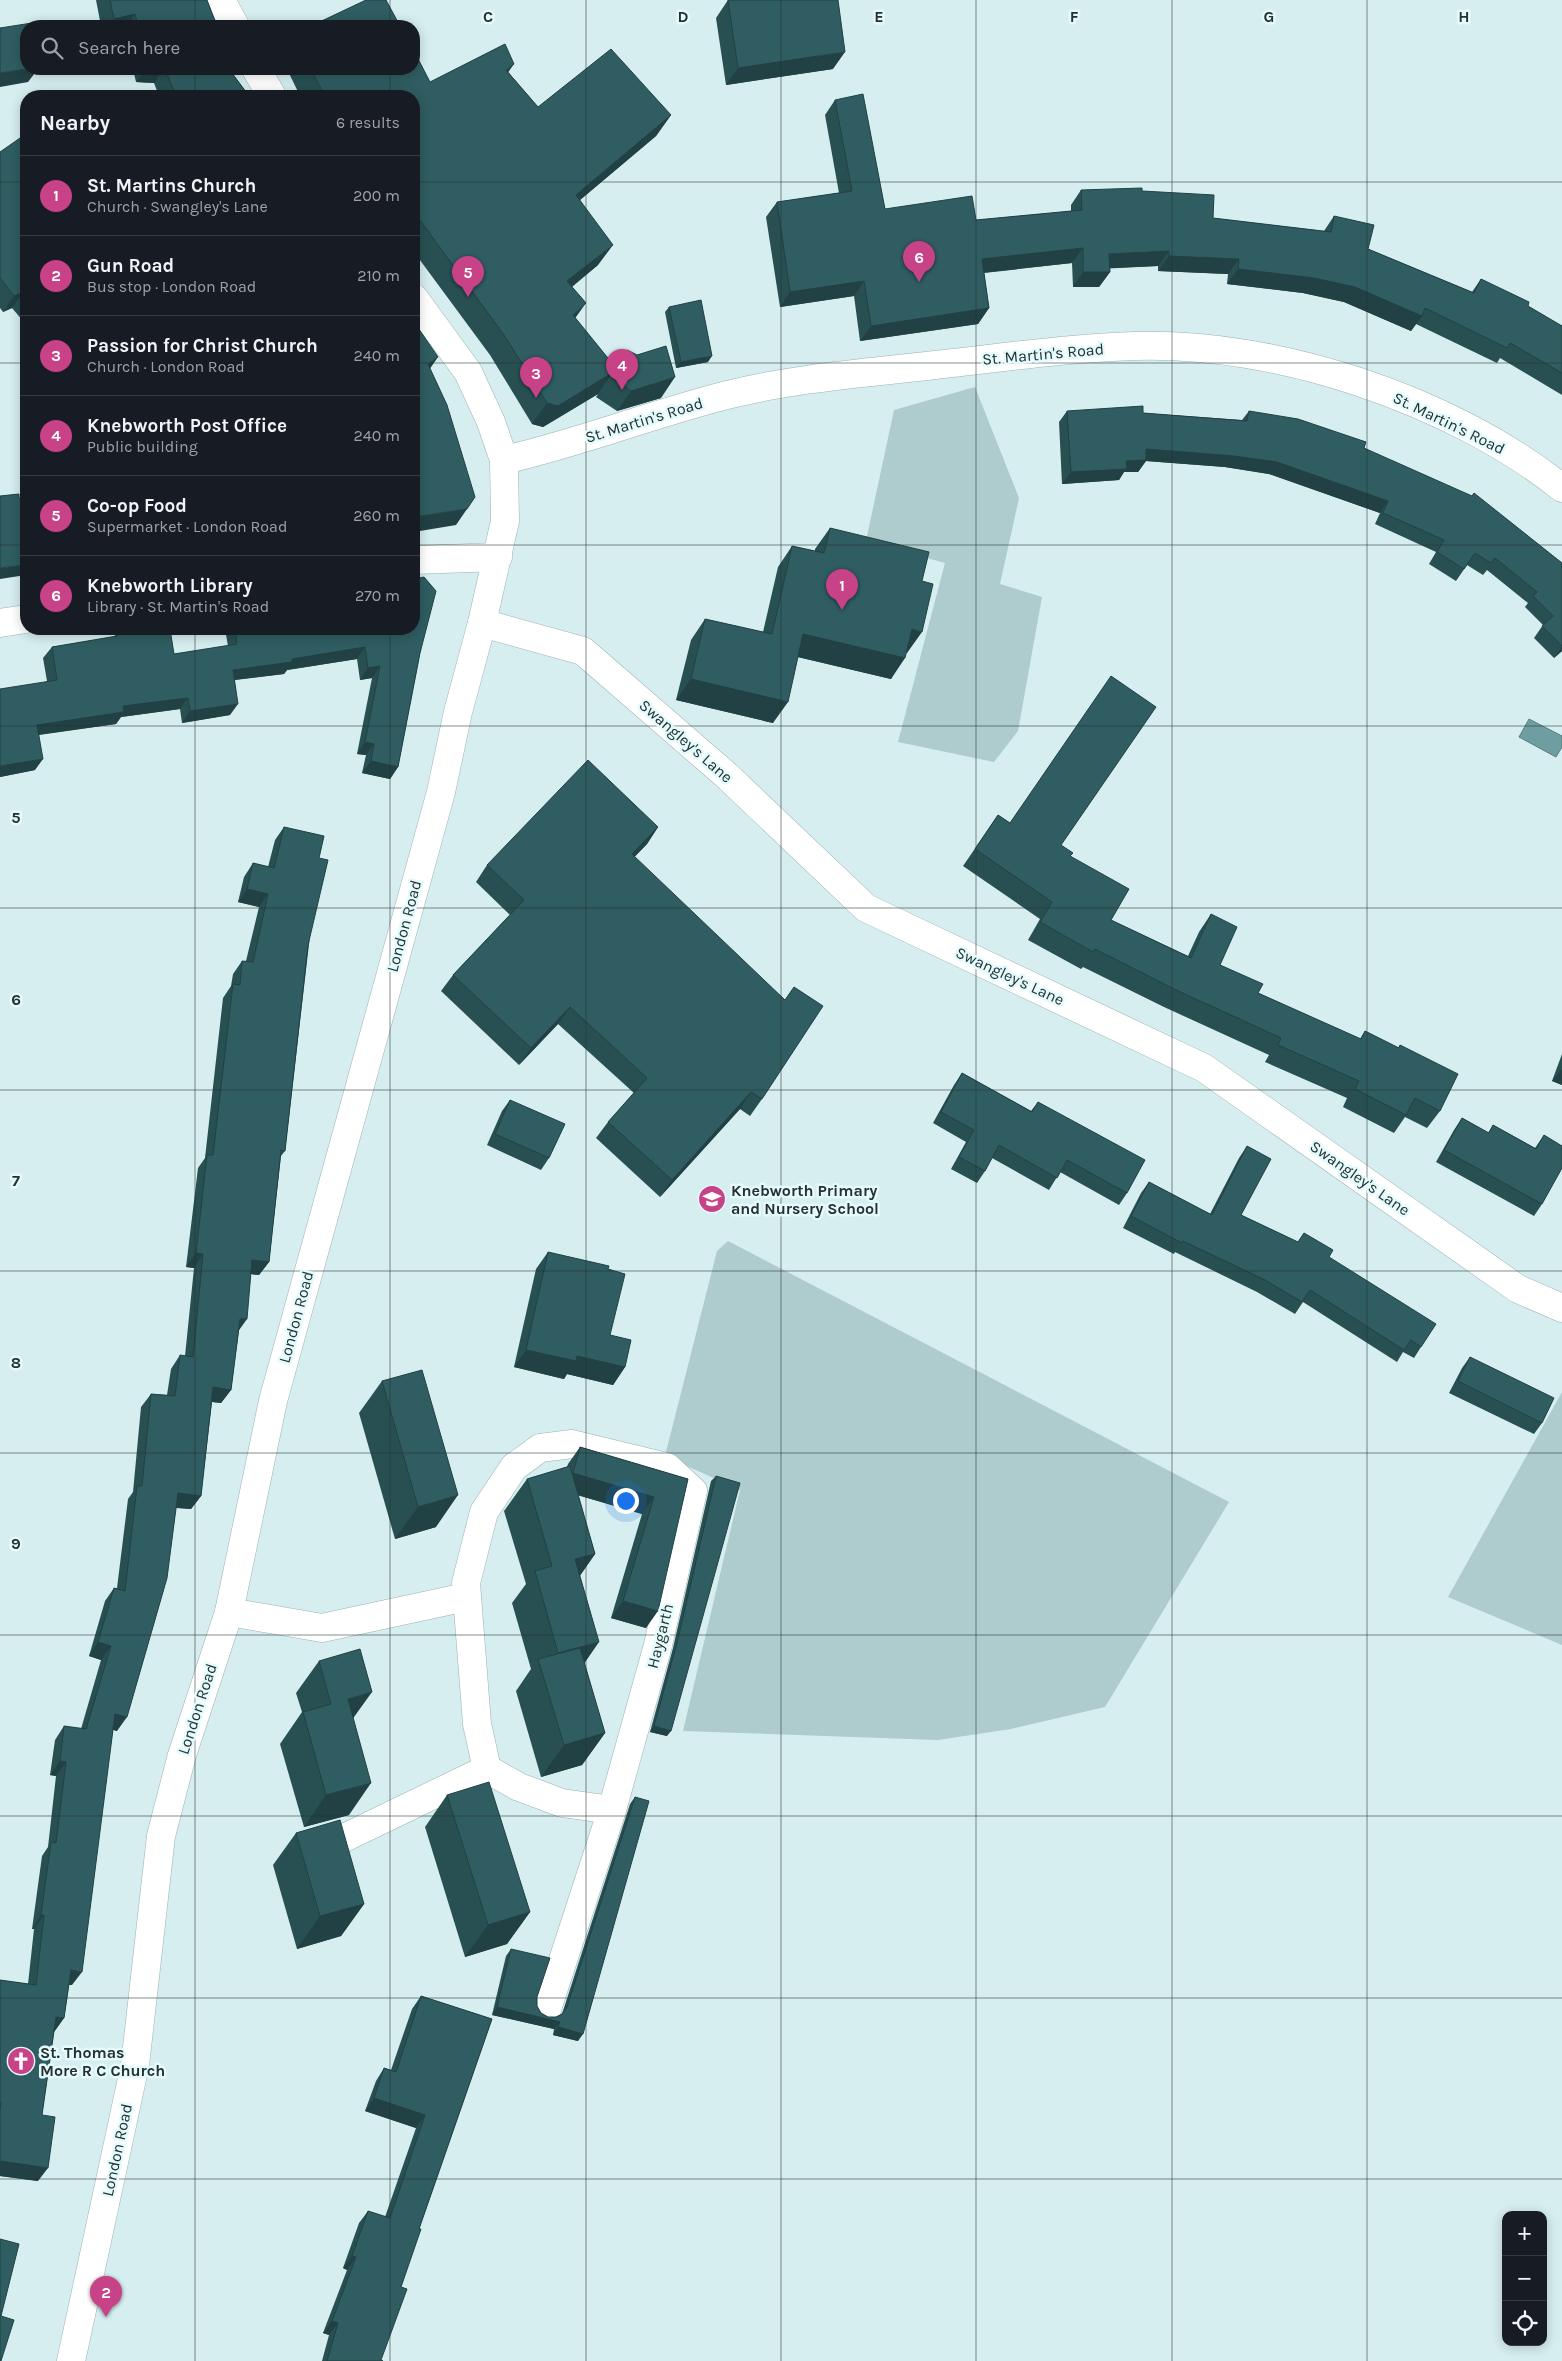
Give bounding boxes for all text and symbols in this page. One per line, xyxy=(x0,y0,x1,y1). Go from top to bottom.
text: C xyxy=(483,7,493,26)
text: D xyxy=(678,7,689,26)
text: E xyxy=(874,7,884,26)
text: F xyxy=(1070,7,1079,26)
text: G xyxy=(1264,7,1274,26)
text: H xyxy=(1458,7,1470,26)
search box xyxy=(20,20,420,75)
icon: search xyxy=(38,34,66,62)
text: Search here xyxy=(78,37,180,59)
text: Nearby xyxy=(40,111,110,135)
text: 6 results xyxy=(336,113,400,132)
text: St. Martins Church xyxy=(87,175,256,197)
text: 1 xyxy=(53,186,59,205)
text: 200 m xyxy=(353,186,400,205)
text: Church · Swangley's Lane xyxy=(87,197,268,216)
pin: 6 xyxy=(903,241,935,282)
text: Gun Road xyxy=(87,255,174,277)
pin: 5 xyxy=(452,256,484,297)
text: 2 xyxy=(51,266,61,285)
text: 210 m xyxy=(357,266,400,285)
text: Bus stop · London Road xyxy=(87,277,256,296)
text: Passion for Christ Church xyxy=(87,335,318,357)
street label: St. Martin's Road xyxy=(981,339,1105,369)
text: 3 xyxy=(51,346,61,365)
text: 240 m xyxy=(354,346,400,365)
pin: 4 xyxy=(606,349,638,390)
text: Church · London Road xyxy=(87,357,245,376)
pin: 3 xyxy=(520,357,552,398)
street label: St. Martin's Road xyxy=(1390,388,1508,458)
street label: St. Martin's Road xyxy=(583,393,705,447)
text: Knebworth Post Office xyxy=(87,415,287,437)
text: 4 xyxy=(51,426,61,445)
text: 240 m xyxy=(354,426,400,445)
text: Public building xyxy=(87,437,198,456)
text: Co-op Food xyxy=(87,495,187,517)
text: 5 xyxy=(51,506,61,525)
text: 260 m xyxy=(353,506,400,525)
text: Supermarket · London Road xyxy=(87,517,287,536)
pin: 1 xyxy=(826,569,858,610)
text: Knebworth Library xyxy=(87,575,253,597)
text: 6 xyxy=(51,586,61,605)
text: 270 m xyxy=(355,586,400,605)
text: Library · St. Martin's Road xyxy=(87,597,269,616)
street label: Swangley's Lane xyxy=(635,695,737,787)
text: 5 xyxy=(11,808,21,827)
street label: London Road xyxy=(383,878,425,974)
street label: Swangley's Lane xyxy=(953,943,1067,1009)
text: 6 xyxy=(11,990,21,1009)
street label: Swangley's Lane xyxy=(1306,1137,1414,1219)
text: 7 xyxy=(12,1171,20,1190)
place label: Knebworth Primary and Nursery School xyxy=(731,1181,879,1218)
school or university icon: Knebworth Primary and Nursery School xyxy=(697,1184,727,1214)
street label: London Road xyxy=(275,1269,317,1365)
text: 8 xyxy=(11,1353,21,1372)
your location xyxy=(613,1488,639,1514)
text: 9 xyxy=(11,1534,21,1553)
street label: Haygarth xyxy=(643,1602,677,1670)
street label: London Road xyxy=(173,1661,221,1757)
place label: St. Thomas More R C Church xyxy=(40,2043,165,2080)
church icon: St. Thomas More R C Church xyxy=(6,2046,36,2076)
street label: London Road xyxy=(98,2102,136,2198)
map controls xyxy=(1502,2211,1547,2346)
button: + xyxy=(1502,2211,1547,2256)
button: − xyxy=(1502,2256,1547,2301)
pin: 2 xyxy=(90,2276,122,2317)
button: locate xyxy=(1502,2301,1547,2346)

